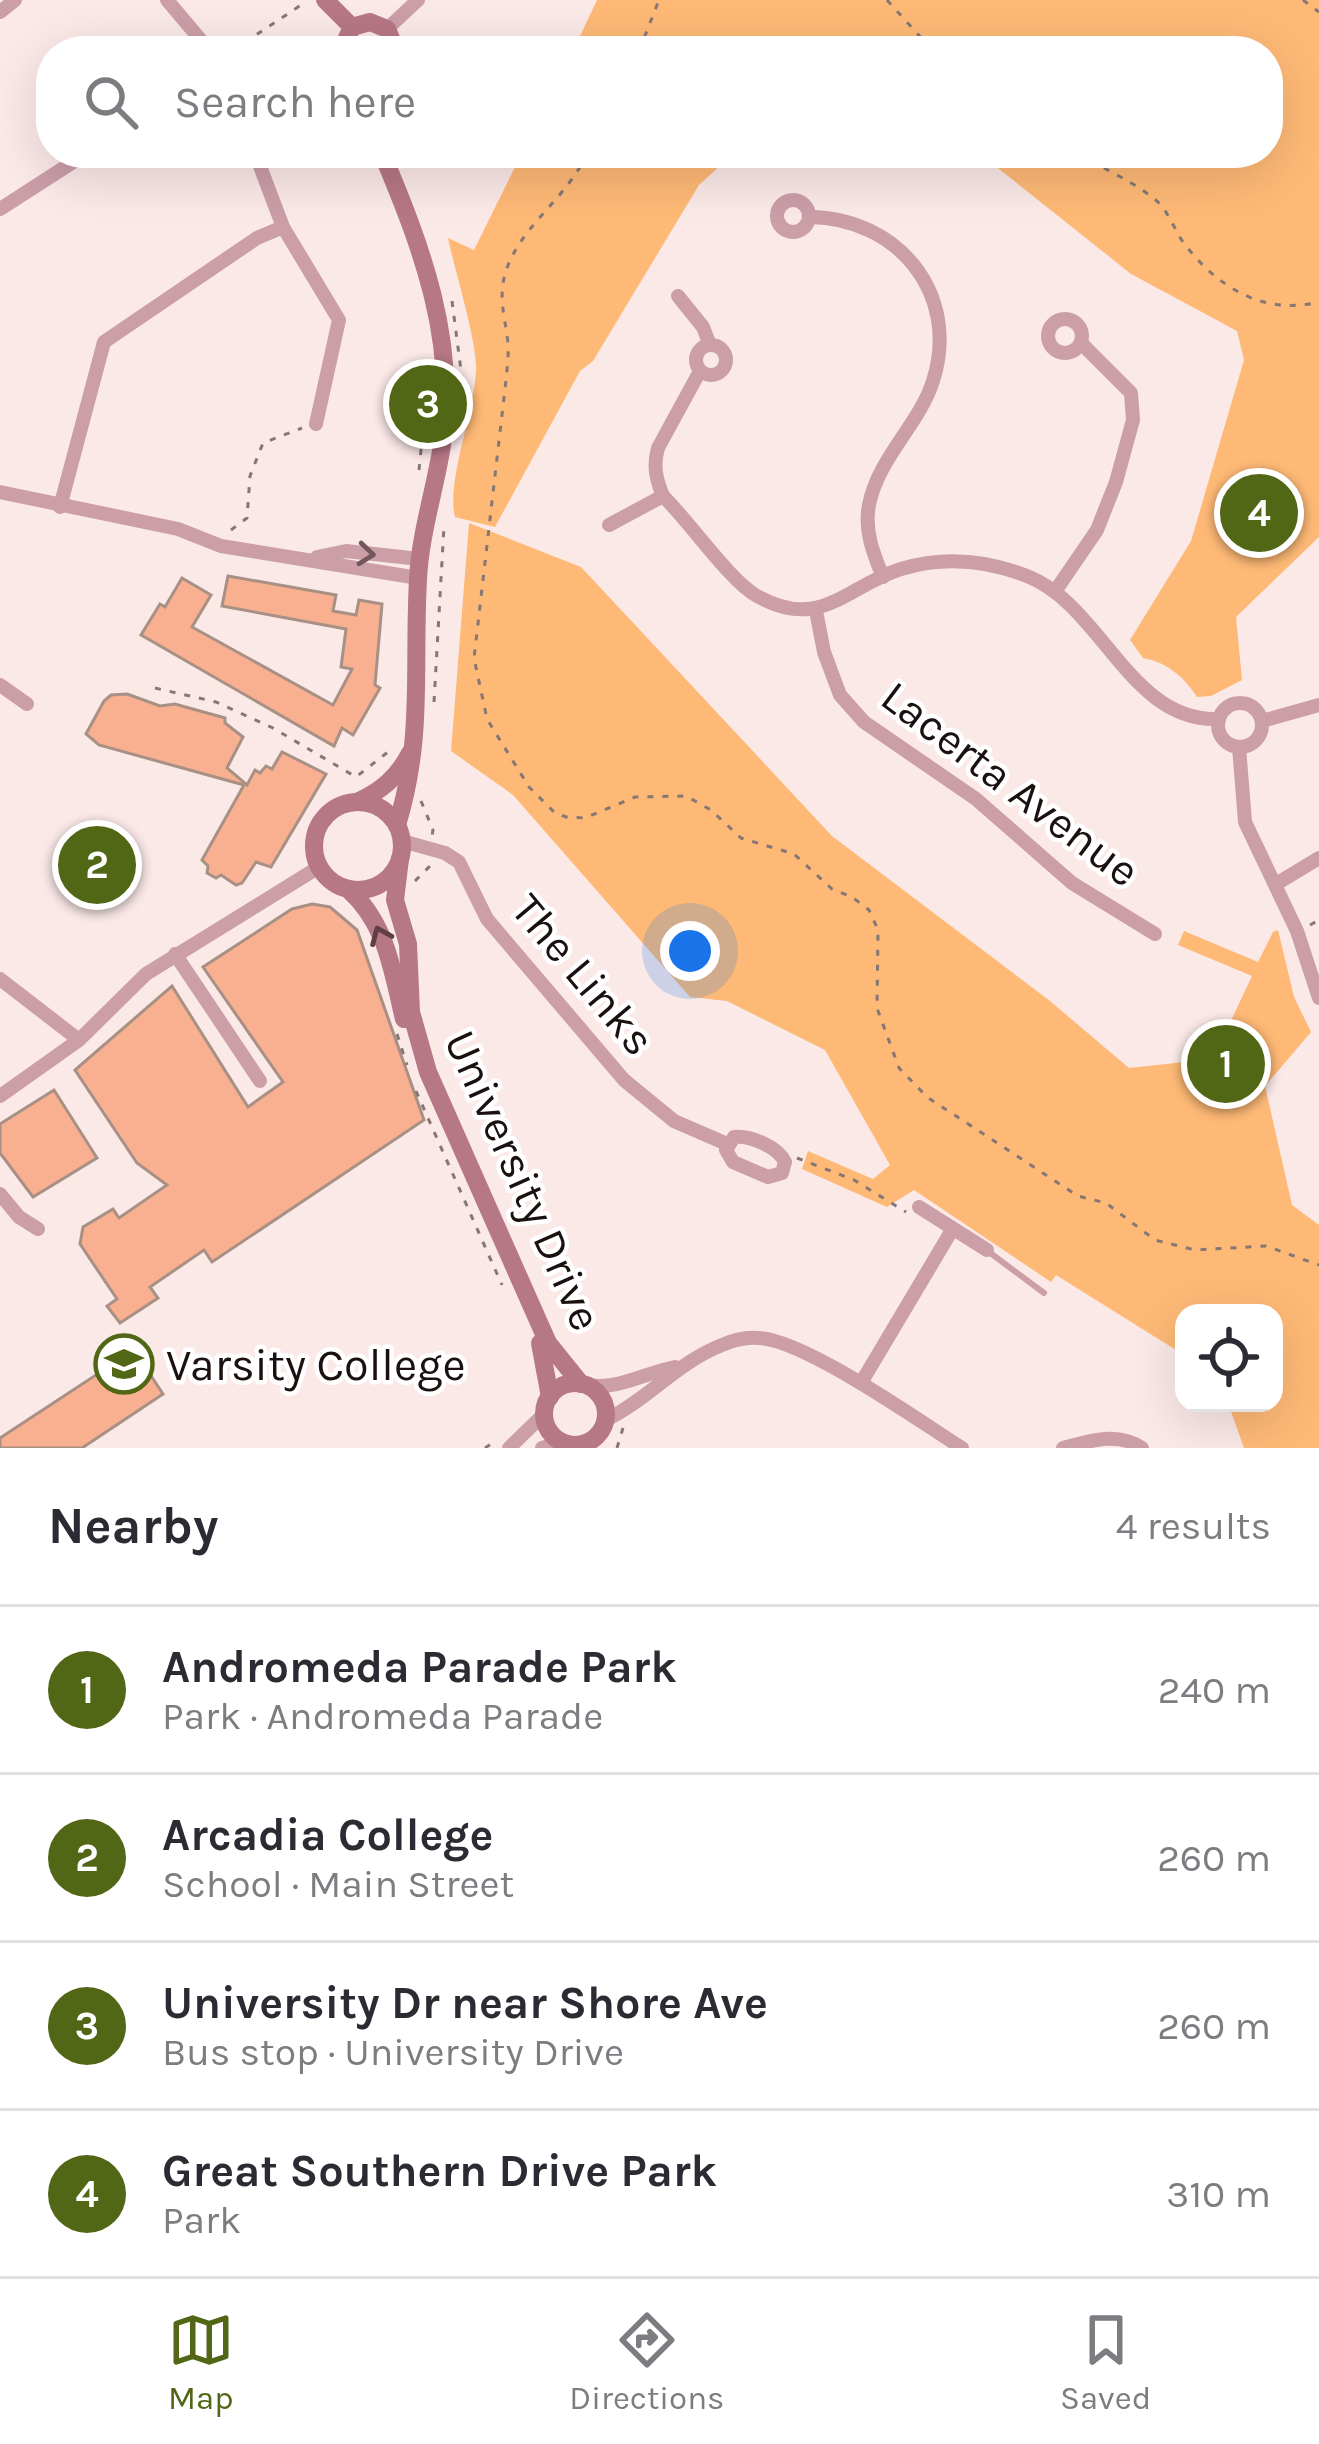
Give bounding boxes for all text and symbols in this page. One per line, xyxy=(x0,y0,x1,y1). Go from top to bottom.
search box xyxy=(36,36,1283,168)
icon: search xyxy=(78,69,144,135)
text: Search here xyxy=(174,76,416,128)
pin: 3 xyxy=(389,359,467,449)
pin: 4 xyxy=(1220,468,1298,558)
one-way arrow xyxy=(357,541,376,566)
street label: Lacerta Avenue xyxy=(871,670,1149,898)
pin: 2 xyxy=(58,820,136,910)
street label: The Links xyxy=(501,884,666,1066)
your location xyxy=(660,921,720,981)
one-way arrow xyxy=(371,925,395,947)
pin: 1 xyxy=(1187,1019,1265,1109)
street label: University Drive xyxy=(433,1022,612,1339)
map controls xyxy=(1175,1304,1283,1412)
button: locate xyxy=(1175,1304,1283,1412)
school or university icon: Varsity College xyxy=(93,1333,155,1395)
place label: Varsity College xyxy=(166,1339,466,1392)
text: Nearby xyxy=(48,1496,218,1556)
text: 4 results xyxy=(1116,1503,1271,1549)
text: Andromeda Parade Park xyxy=(162,1641,677,1693)
text: 1 xyxy=(80,1667,94,1713)
text: 240 m xyxy=(1158,1667,1271,1713)
text: Park · Andromeda Parade xyxy=(162,1693,603,1739)
text: Arcadia College xyxy=(162,1809,493,1861)
text: 2 xyxy=(75,1835,99,1881)
text: 260 m xyxy=(1157,1835,1271,1881)
text: School · Main Street xyxy=(162,1861,514,1907)
text: University Dr near Shore Ave xyxy=(162,1977,768,2029)
text: 3 xyxy=(75,2003,99,2049)
text: 260 m xyxy=(1157,2003,1271,2049)
text: Bus stop · University Drive xyxy=(162,2029,624,2075)
text: Great Southern Drive Park xyxy=(162,2145,717,2197)
text: 4 xyxy=(75,2171,99,2217)
text: 310 m xyxy=(1166,2171,1271,2217)
text: Park xyxy=(162,2197,241,2243)
tab: Map xyxy=(168,2307,234,2417)
tab: Directions xyxy=(569,2307,724,2417)
tab: Saved xyxy=(1060,2307,1151,2417)

